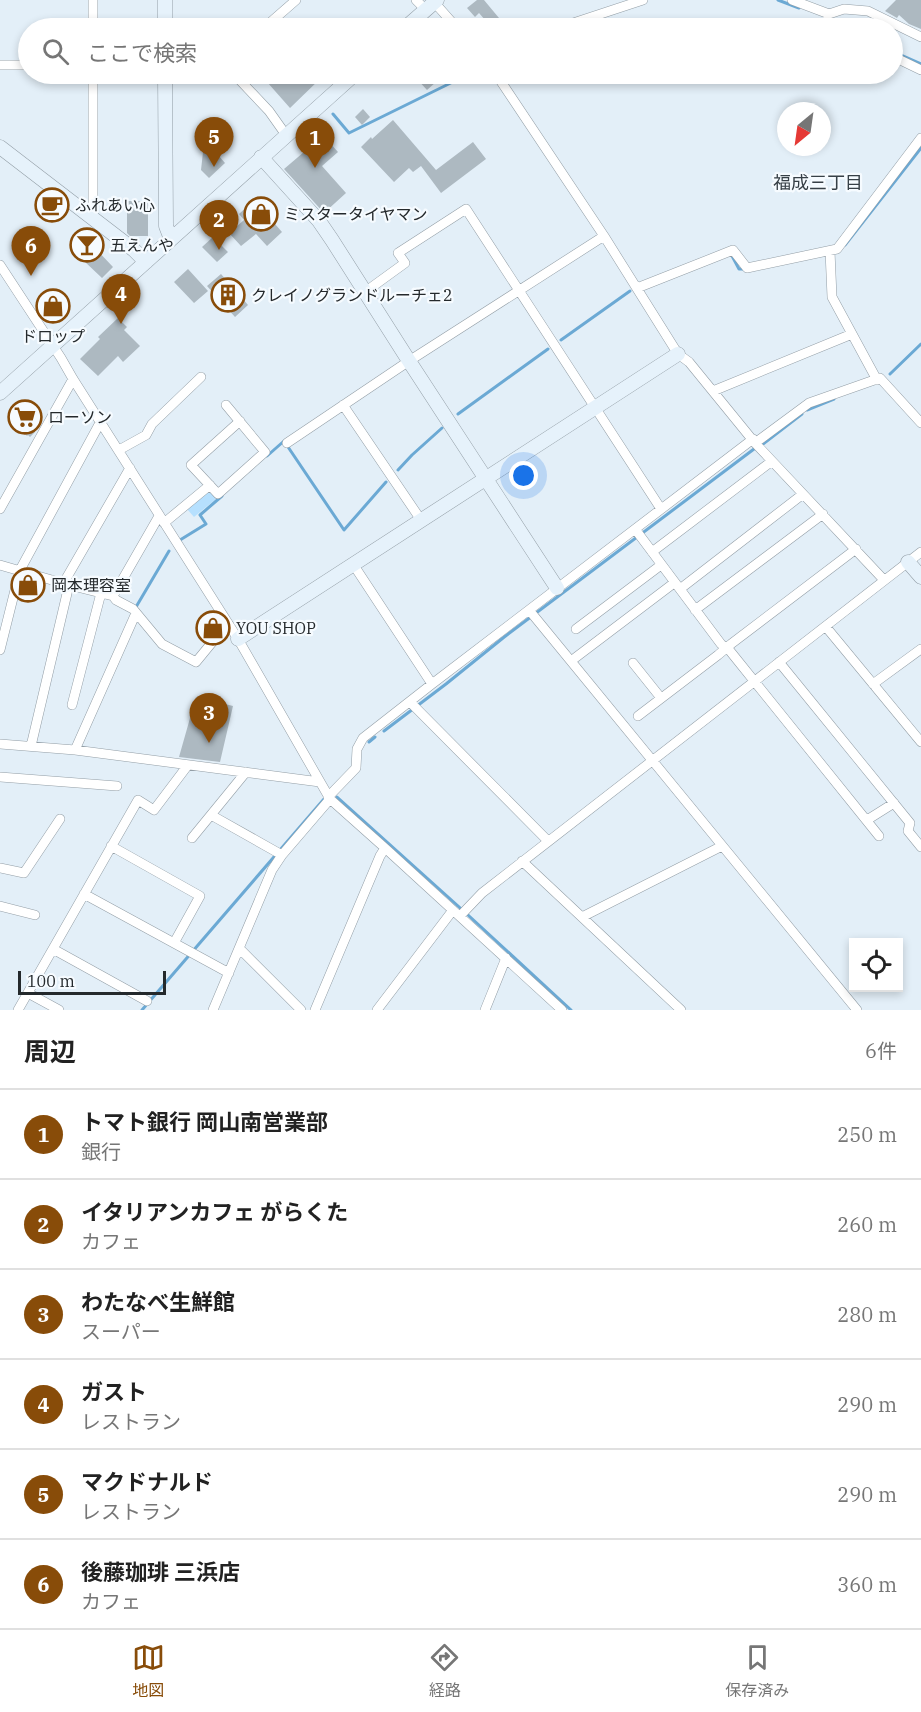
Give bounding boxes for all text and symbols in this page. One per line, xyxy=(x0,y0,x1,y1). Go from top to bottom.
search box xyxy=(18,18,903,84)
icon: search xyxy=(39,35,72,68)
text: ここで検索 xyxy=(87,38,197,67)
north arrow xyxy=(777,102,831,156)
pin: 5 xyxy=(194,118,234,167)
pin: 1 xyxy=(296,118,334,168)
district label: 福成三丁目 xyxy=(773,171,863,194)
cafe icon: ふれあい心 xyxy=(34,187,70,223)
place label: ふれあい心 xyxy=(75,195,155,215)
shop icon: ミスタータイヤマン xyxy=(243,196,279,232)
pin: 2 xyxy=(200,200,238,250)
place label: ミスタータイヤマン xyxy=(284,204,428,224)
pin: 6 xyxy=(12,226,51,276)
bar icon: 五えんや xyxy=(69,227,105,263)
place label: 五えんや xyxy=(110,235,174,255)
pin: 4 xyxy=(102,274,140,324)
building icon: クレイノグランドルーチェ2 xyxy=(210,277,246,313)
place label: クレイノグランドルーチェ2 xyxy=(251,285,453,305)
shop icon: ドロップ xyxy=(35,288,71,324)
place label: ドロップ xyxy=(21,326,85,346)
supermarket icon: ローソン xyxy=(7,399,43,435)
place label: ローソン xyxy=(48,407,112,427)
your location xyxy=(509,461,538,490)
shop icon: 岡本理容室 xyxy=(10,567,46,603)
place label: 岡本理容室 xyxy=(51,575,131,595)
shop icon: YOU SHOP xyxy=(195,610,231,646)
place label: YOU SHOP xyxy=(236,618,316,638)
pin: 3 xyxy=(190,694,228,743)
map controls xyxy=(849,938,903,992)
button: locate xyxy=(849,938,903,992)
scale bar xyxy=(18,968,166,995)
text: 100 m xyxy=(27,971,75,991)
text: 周辺 xyxy=(24,1034,76,1068)
text: 6件 xyxy=(865,1037,897,1064)
text: トマト銀行 岡山南営業部 xyxy=(81,1107,328,1136)
text: 1 xyxy=(38,1121,50,1148)
text: 250 m xyxy=(837,1121,897,1148)
text: 銀行 xyxy=(81,1138,121,1165)
text: イタリアンカフェ がらくた xyxy=(81,1197,348,1226)
text: 2 xyxy=(38,1211,50,1238)
text: 260 m xyxy=(837,1211,897,1238)
text: カフェ xyxy=(81,1228,141,1255)
text: わたなべ生鮮館 xyxy=(81,1287,235,1316)
text: 3 xyxy=(38,1301,50,1328)
text: 280 m xyxy=(837,1301,897,1328)
text: スーパー xyxy=(81,1318,161,1345)
text: ガスト xyxy=(81,1377,147,1406)
text: 4 xyxy=(38,1391,50,1418)
text: 290 m xyxy=(837,1391,897,1418)
text: レストラン xyxy=(81,1408,181,1435)
text: マクドナルド xyxy=(81,1467,213,1496)
text: 5 xyxy=(38,1481,50,1508)
text: 290 m xyxy=(837,1481,897,1508)
text: レストラン xyxy=(81,1498,181,1525)
text: 後藤珈琲 三浜店 xyxy=(81,1557,240,1586)
text: 6 xyxy=(38,1571,50,1598)
text: 360 m xyxy=(837,1571,897,1598)
text: カフェ xyxy=(81,1588,141,1615)
tab: 地図 xyxy=(132,1641,165,1701)
tab: 経路 xyxy=(428,1641,461,1701)
tab: 保存済み xyxy=(725,1641,789,1701)

